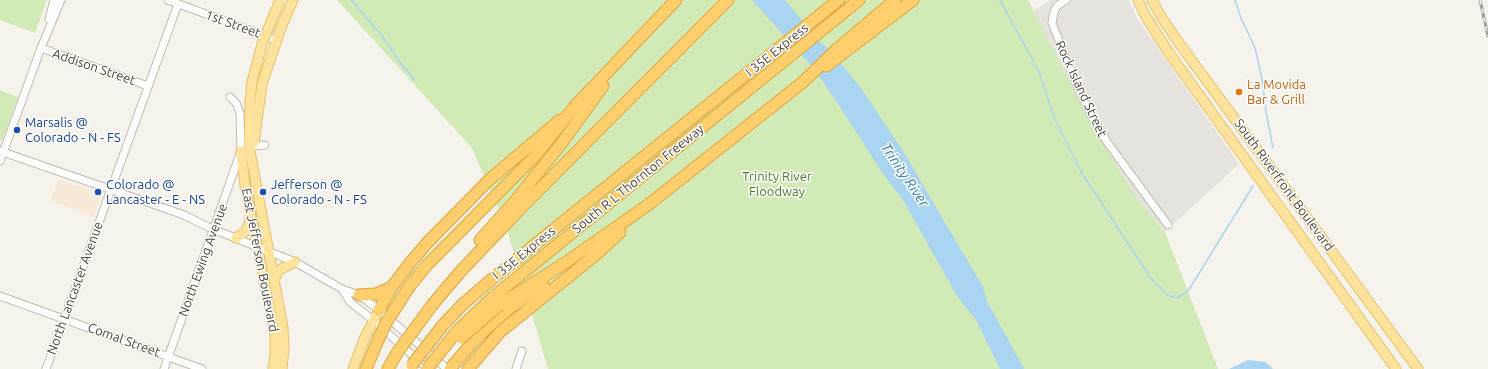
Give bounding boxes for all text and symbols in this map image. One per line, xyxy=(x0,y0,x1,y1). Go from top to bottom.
street label: 1st Street xyxy=(203,7,263,41)
street label: I 35E Express xyxy=(742,20,812,80)
street label: Rock Island Street xyxy=(1052,38,1110,140)
street label: Addison Street xyxy=(50,46,138,88)
place label: La Movida Bar & Grill xyxy=(1247,77,1306,108)
marker: La Movida Bar & Grill xyxy=(1234,87,1244,97)
place label: Marsalis @ Colorado - N - FS xyxy=(25,115,121,146)
street label: South Riverfront Boulevard xyxy=(1231,116,1337,254)
street label: South R L Thornton Freeway xyxy=(569,121,707,237)
marker: Marsalis @ Colorado - N - FS xyxy=(12,125,22,135)
water label: Trinity River xyxy=(877,140,933,210)
park label: Trinity River Floodway xyxy=(742,169,812,200)
place label: Colorado @ Lancaster - E - NS xyxy=(106,177,205,208)
place label: Jefferson @ Colorado - N - FS xyxy=(271,177,367,208)
marker: Colorado @ Lancaster - E - NS xyxy=(93,187,103,197)
street label: East Jefferson Boulevard xyxy=(238,187,282,333)
marker: Jefferson @ Colorado - N - FS xyxy=(258,187,268,197)
street label: North Ewing Avenue xyxy=(175,201,231,319)
street label: North Lancaster Avenue xyxy=(44,219,106,357)
street label: I 35E Express xyxy=(489,223,559,283)
street label: Comal Street xyxy=(86,320,162,360)

